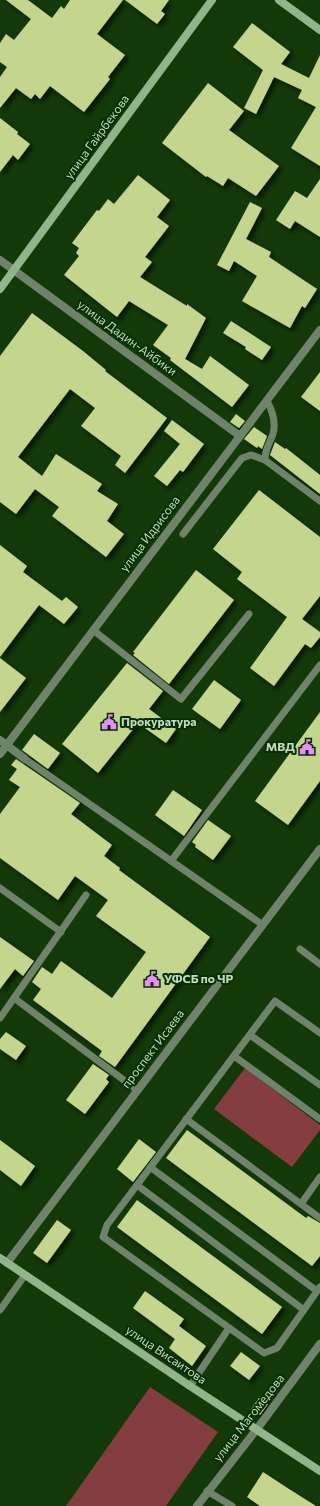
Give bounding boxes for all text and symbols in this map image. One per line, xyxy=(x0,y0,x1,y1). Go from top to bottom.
street label: улица Гайрбекова xyxy=(61,92,131,181)
street label: улица Дадин-Айбики xyxy=(75,297,180,378)
street label: улица Идрисова xyxy=(116,493,182,574)
public building icon: Прокуратура xyxy=(100,713,118,731)
place label: Прокуратура xyxy=(121,714,197,728)
public building icon: МВД xyxy=(298,738,316,756)
place label: МВД xyxy=(266,739,295,753)
public building icon: УФСБ по ЧР xyxy=(143,970,161,988)
place label: УФСБ по ЧР xyxy=(164,971,234,985)
street label: проспект Исаева xyxy=(118,1006,186,1090)
street label: улица Висаитова xyxy=(124,1322,209,1386)
street label: улица Магомедова xyxy=(210,1371,287,1464)

